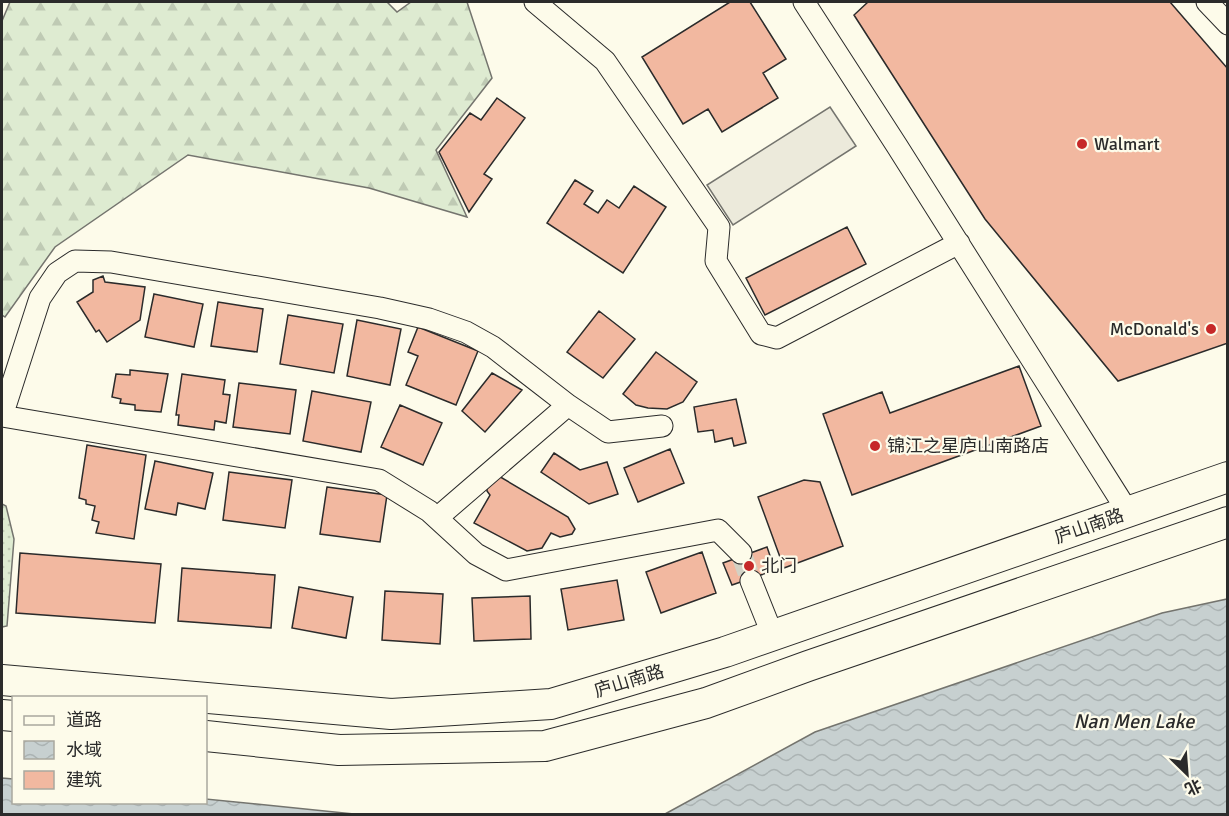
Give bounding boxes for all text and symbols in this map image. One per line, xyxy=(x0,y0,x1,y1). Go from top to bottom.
place label: Walmart xyxy=(1094,133,1160,155)
marker: Walmart xyxy=(1075,137,1089,151)
place label: McDonald's xyxy=(1110,318,1199,340)
marker: McDonald's xyxy=(1204,322,1218,336)
place label: 锦江之星庐山南路店 xyxy=(887,435,1049,457)
marker: 锦江之星庐山南路店 xyxy=(868,439,882,453)
street label: 庐山南路 xyxy=(1051,504,1127,548)
place label: 北门 xyxy=(761,555,797,577)
marker: 北门 xyxy=(742,559,756,573)
street label: 庐山南路 xyxy=(591,660,667,702)
legend xyxy=(12,696,207,804)
text: 道路 xyxy=(66,709,102,731)
water label: Nan Men Lake xyxy=(1074,709,1195,734)
text: 水域 xyxy=(66,739,102,761)
north arrow xyxy=(1157,744,1217,804)
text: 建筑 xyxy=(66,769,102,791)
text: 北 xyxy=(1181,774,1204,799)

